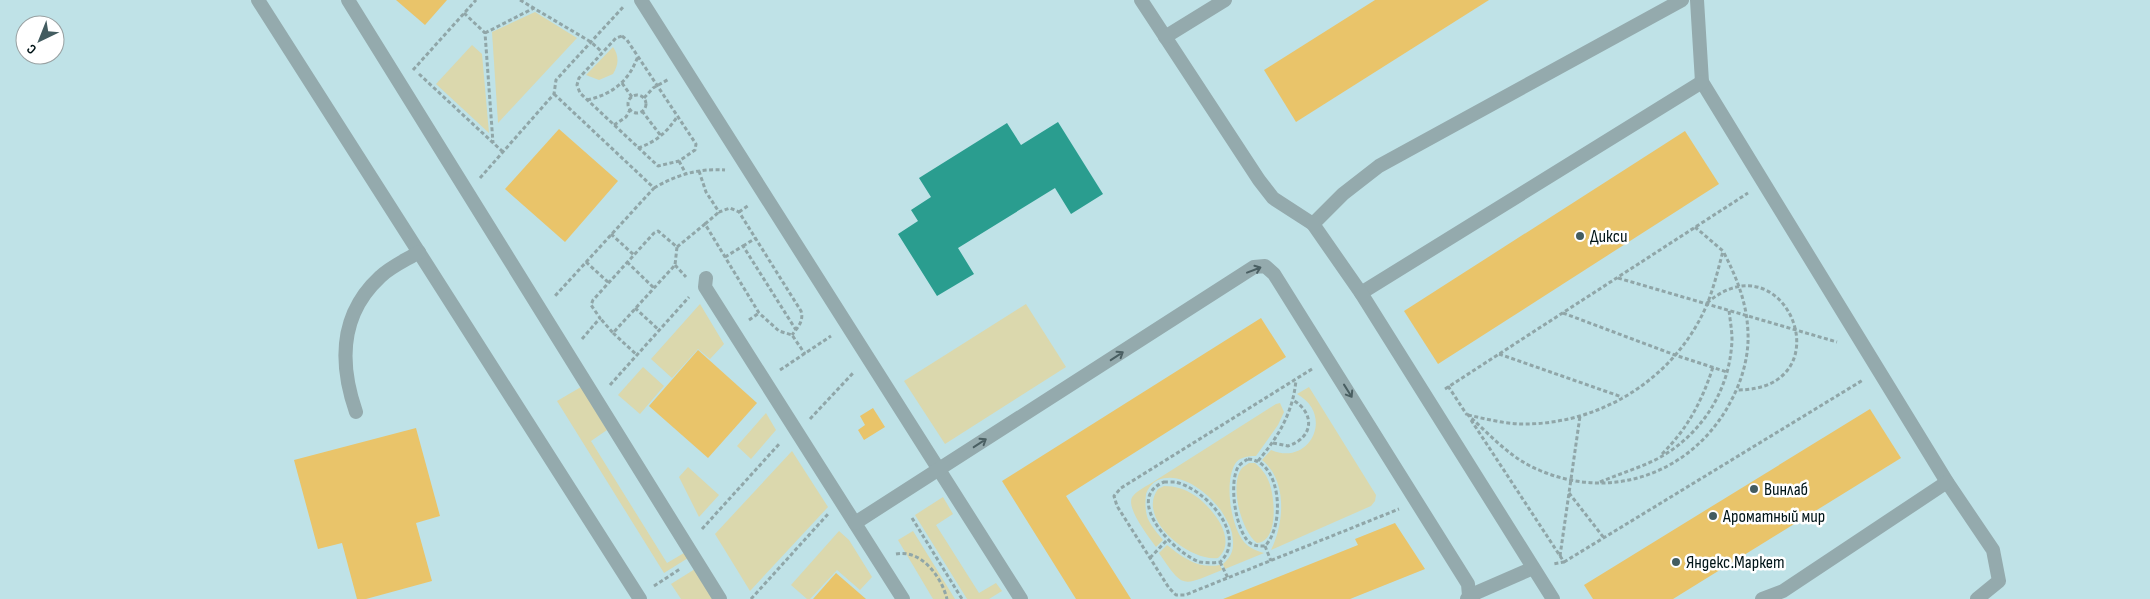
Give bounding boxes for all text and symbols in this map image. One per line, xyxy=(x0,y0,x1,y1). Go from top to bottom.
north arrow xyxy=(15,15,65,65)
text: С xyxy=(23,40,40,58)
place label: Дикси xyxy=(1590,226,1627,247)
marker: Дикси xyxy=(1574,230,1586,242)
one-way arrow xyxy=(1246,264,1261,274)
one-way arrow xyxy=(1109,350,1123,360)
one-way arrow xyxy=(1343,384,1353,398)
one-way arrow xyxy=(972,438,986,448)
place label: Винлаб xyxy=(1764,479,1808,500)
marker: Винлаб xyxy=(1748,483,1760,495)
place label: Ароматный мир xyxy=(1722,506,1825,527)
marker: Ароматный мир xyxy=(1707,510,1719,522)
place label: Яндекс.Маркет xyxy=(1686,552,1785,573)
marker: Яндекс.Маркет xyxy=(1670,556,1682,568)

